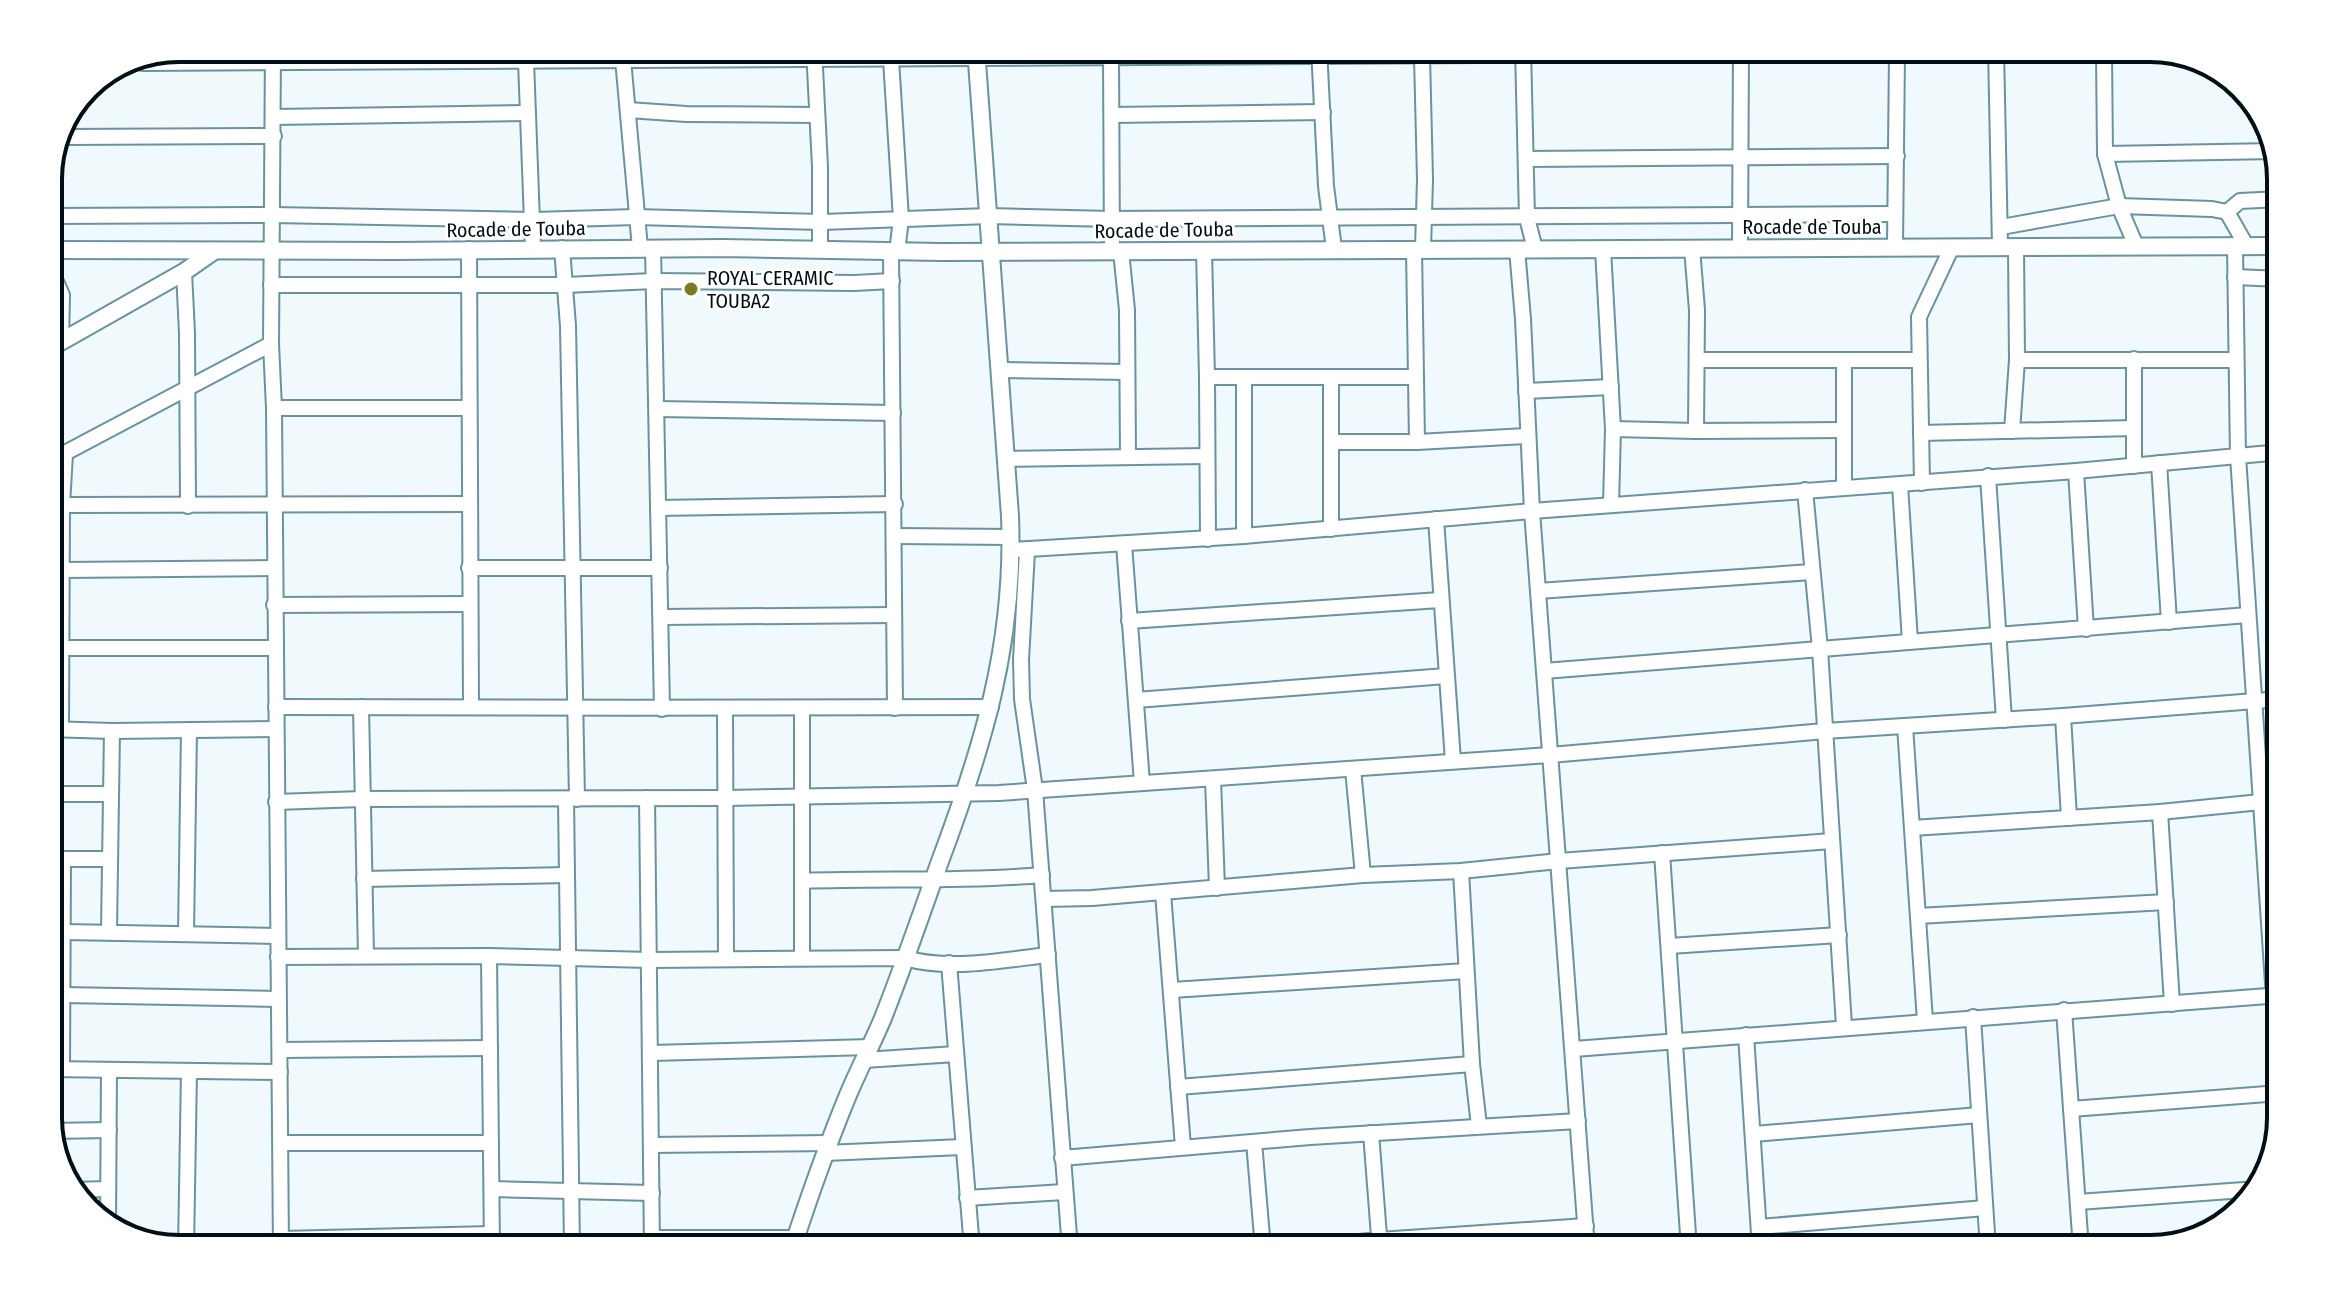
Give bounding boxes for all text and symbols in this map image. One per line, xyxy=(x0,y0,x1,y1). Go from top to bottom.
street label: Rocade de Touba xyxy=(1742,215,1882,239)
street label: Rocade de Touba xyxy=(446,216,586,242)
street label: Rocade de Touba xyxy=(1094,217,1234,243)
place label: ROYAL CERAMIC TOUBA2 xyxy=(707,266,833,313)
marker: ROYAL CERAMIC TOUBA2 xyxy=(682,280,700,298)

